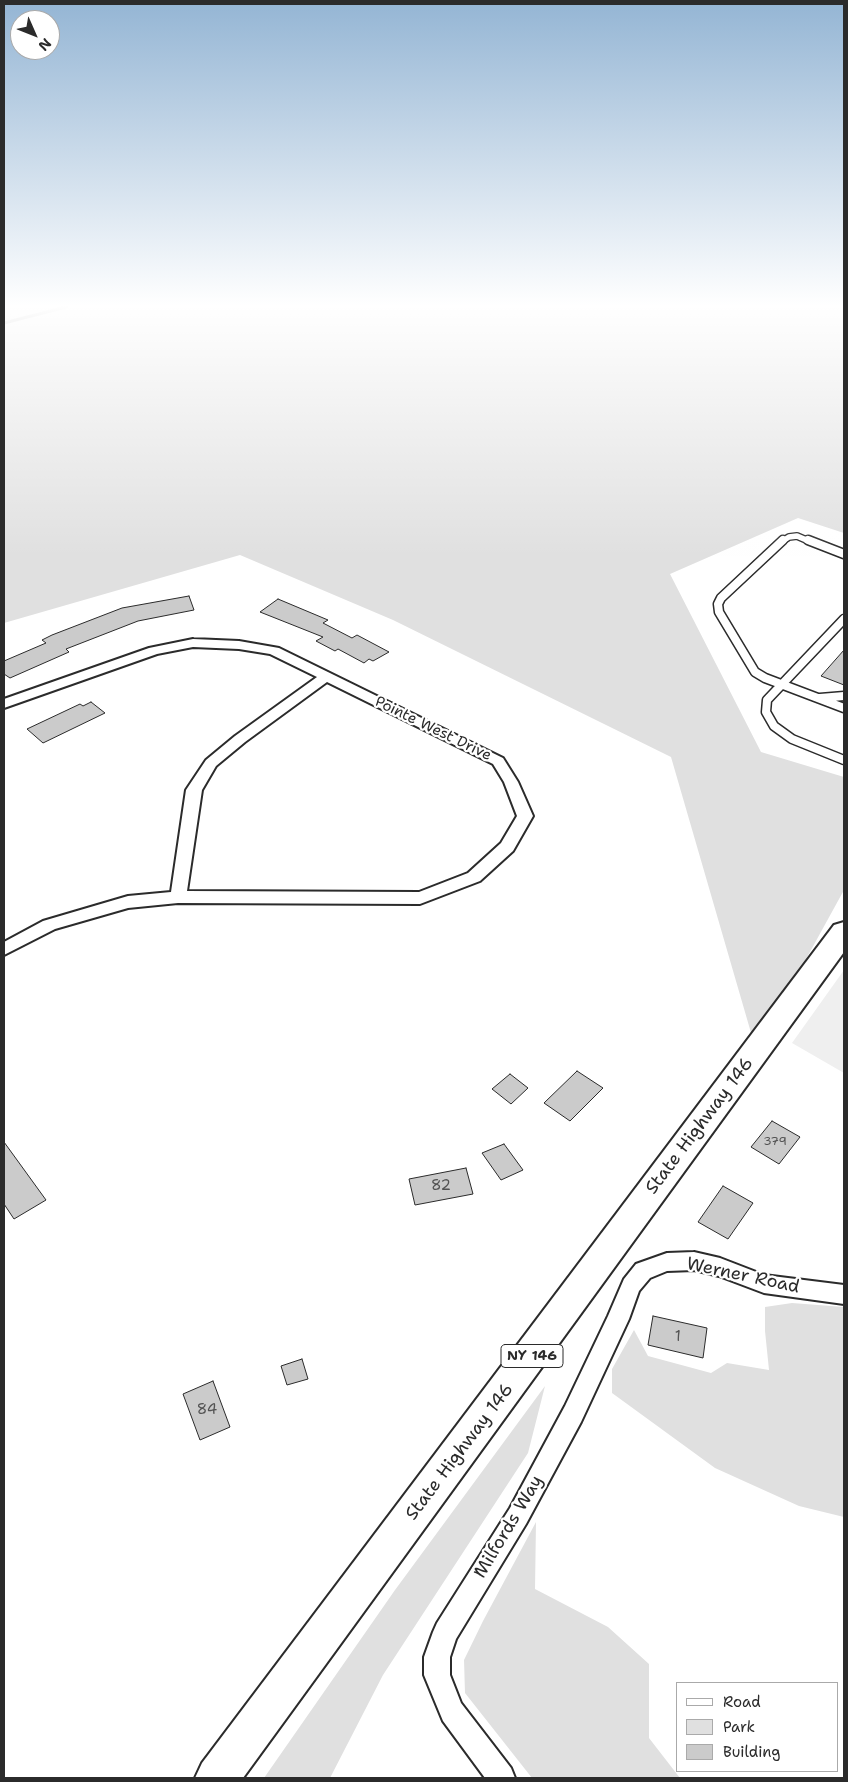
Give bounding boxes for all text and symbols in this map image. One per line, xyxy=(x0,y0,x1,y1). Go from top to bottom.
north arrow xyxy=(10,10,60,60)
text: N xyxy=(35,34,55,55)
street label: Pointe West Drive xyxy=(372,693,494,765)
street label: State Highway 146 xyxy=(641,1053,759,1199)
house number: 379 xyxy=(763,1135,787,1149)
house number: 82 xyxy=(431,1177,451,1195)
street label: Werner Road xyxy=(685,1253,801,1299)
house number: 1 xyxy=(675,1328,681,1346)
road number: NY 146 xyxy=(501,1344,563,1368)
street label: State Highway 146 xyxy=(401,1379,519,1525)
house number: 84 xyxy=(197,1401,217,1419)
street label: Milfords Way xyxy=(470,1472,548,1582)
legend xyxy=(676,1682,838,1772)
text: Road xyxy=(723,1692,761,1712)
text: Park xyxy=(723,1717,755,1737)
text: Building xyxy=(723,1742,780,1762)

